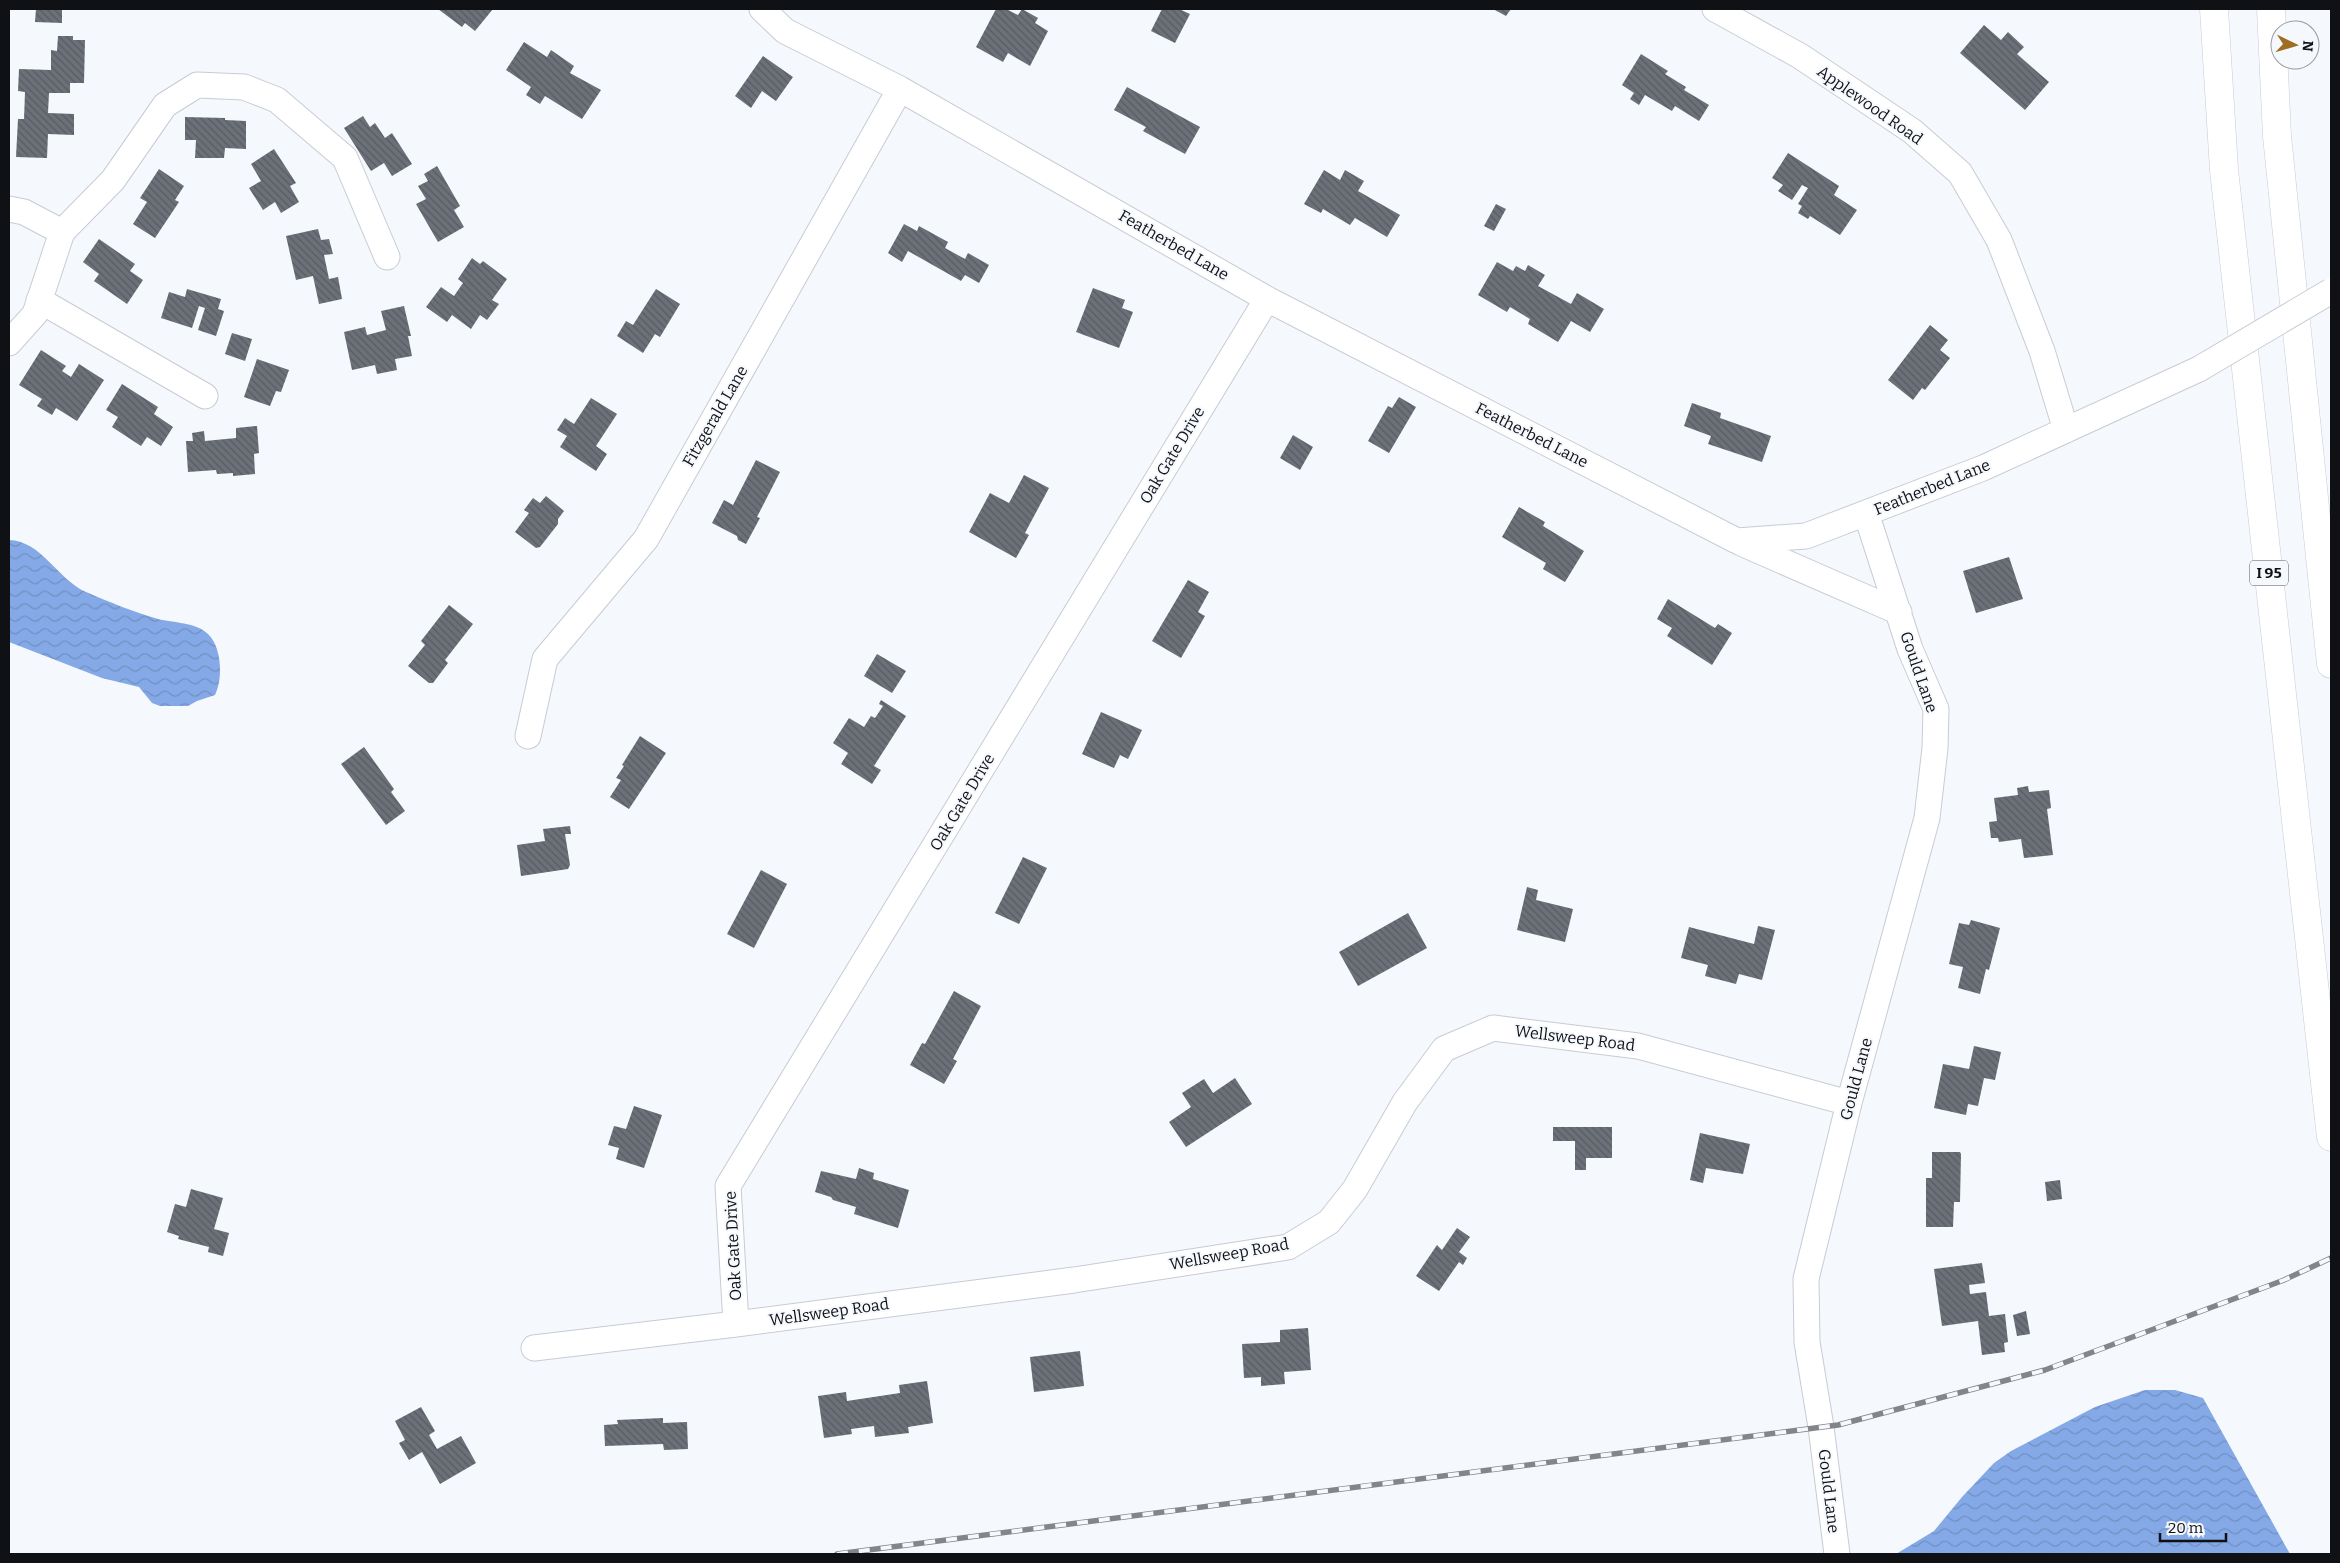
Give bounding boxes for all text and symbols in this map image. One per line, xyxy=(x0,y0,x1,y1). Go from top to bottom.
north arrow xyxy=(2270,20,2320,70)
text: N xyxy=(2298,40,2316,52)
street label: Applewood Road xyxy=(1814,62,1927,149)
street label: Featherbed Lane xyxy=(1116,206,1232,284)
street label: Fitzgerald Lane xyxy=(678,362,752,470)
street label: Featherbed Lane xyxy=(1473,398,1591,472)
street label: Oak Gate Drive xyxy=(1136,403,1208,507)
street label: Featherbed Lane xyxy=(1871,455,1993,519)
road number: I 95 xyxy=(2250,560,2288,586)
street label: Gould Lane xyxy=(1896,629,1942,715)
street label: Oak Gate Drive xyxy=(926,750,998,854)
street label: Wellsweep Road xyxy=(1514,1021,1637,1055)
street label: Gould Lane xyxy=(1836,1036,1876,1122)
street label: Oak Gate Drive xyxy=(721,1191,745,1301)
street label: Wellsweep Road xyxy=(1168,1234,1291,1274)
street label: Wellsweep Road xyxy=(768,1294,891,1330)
street label: Gould Lane xyxy=(1814,1448,1844,1534)
scale bar xyxy=(2160,1510,2226,1542)
text: 20 m xyxy=(2168,1519,2204,1537)

